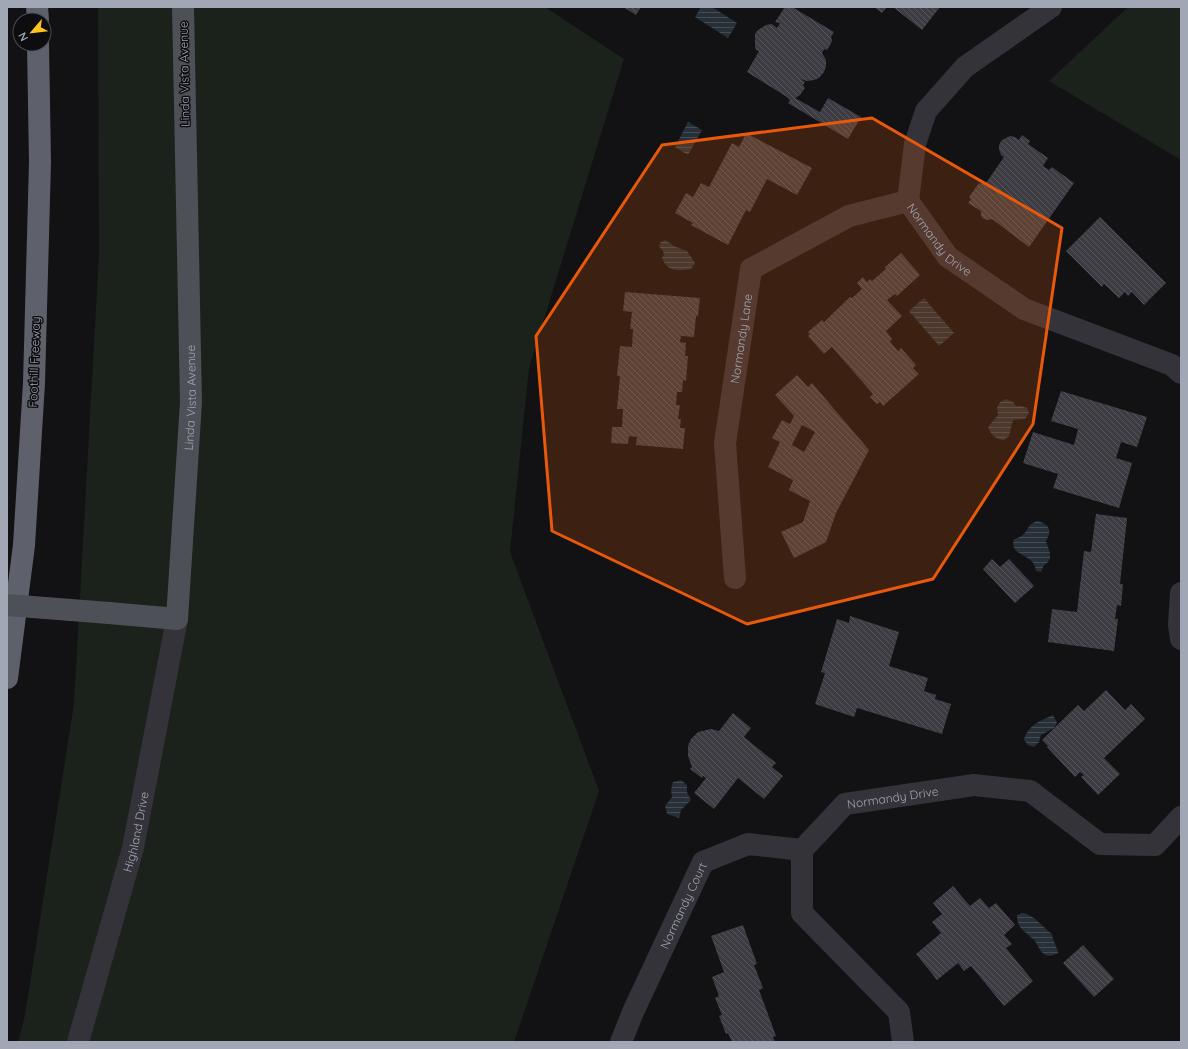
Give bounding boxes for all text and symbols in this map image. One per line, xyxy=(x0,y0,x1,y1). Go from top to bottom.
north arrow xyxy=(12,12,52,52)
street label: Linda Vista Avenue xyxy=(176,21,192,127)
text: N xyxy=(15,30,31,44)
street label: Normandy Drive xyxy=(904,200,975,279)
street label: Normandy Lane xyxy=(726,292,755,384)
street label: Foothill Freeway xyxy=(25,316,43,408)
street label: Linda Vista Avenue xyxy=(180,345,199,451)
street label: Normandy Drive xyxy=(846,783,940,811)
street label: Highland Drive xyxy=(119,790,151,874)
street label: Normandy Court xyxy=(656,860,709,951)

